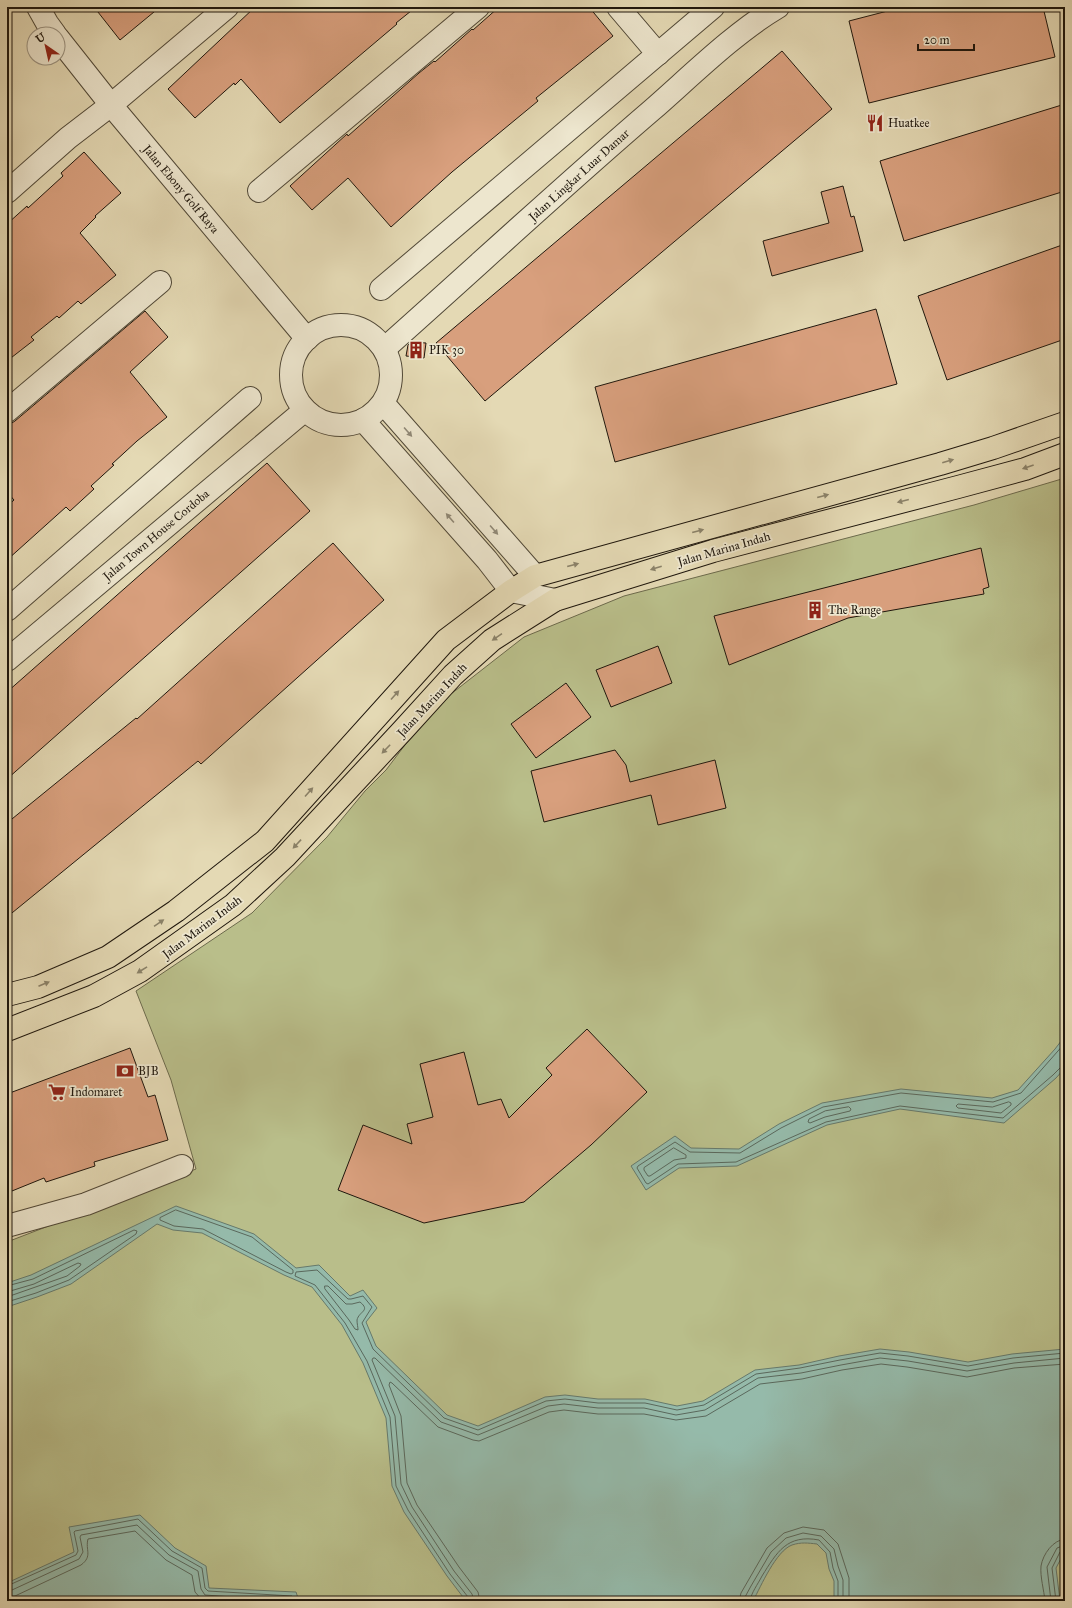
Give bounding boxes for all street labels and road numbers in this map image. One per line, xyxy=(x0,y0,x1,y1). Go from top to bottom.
street label: Jalan Lingkar Luar Damar xyxy=(524,126,633,226)
street label: Jalan Ebony Golf Raya xyxy=(138,141,223,237)
street label: Jalan Town House Cordoba xyxy=(99,486,213,585)
street label: Jalan Marina Indah xyxy=(674,529,773,570)
street label: Jalan Marina Indah xyxy=(393,660,471,742)
street label: Jalan Marina Indah xyxy=(158,892,245,963)

